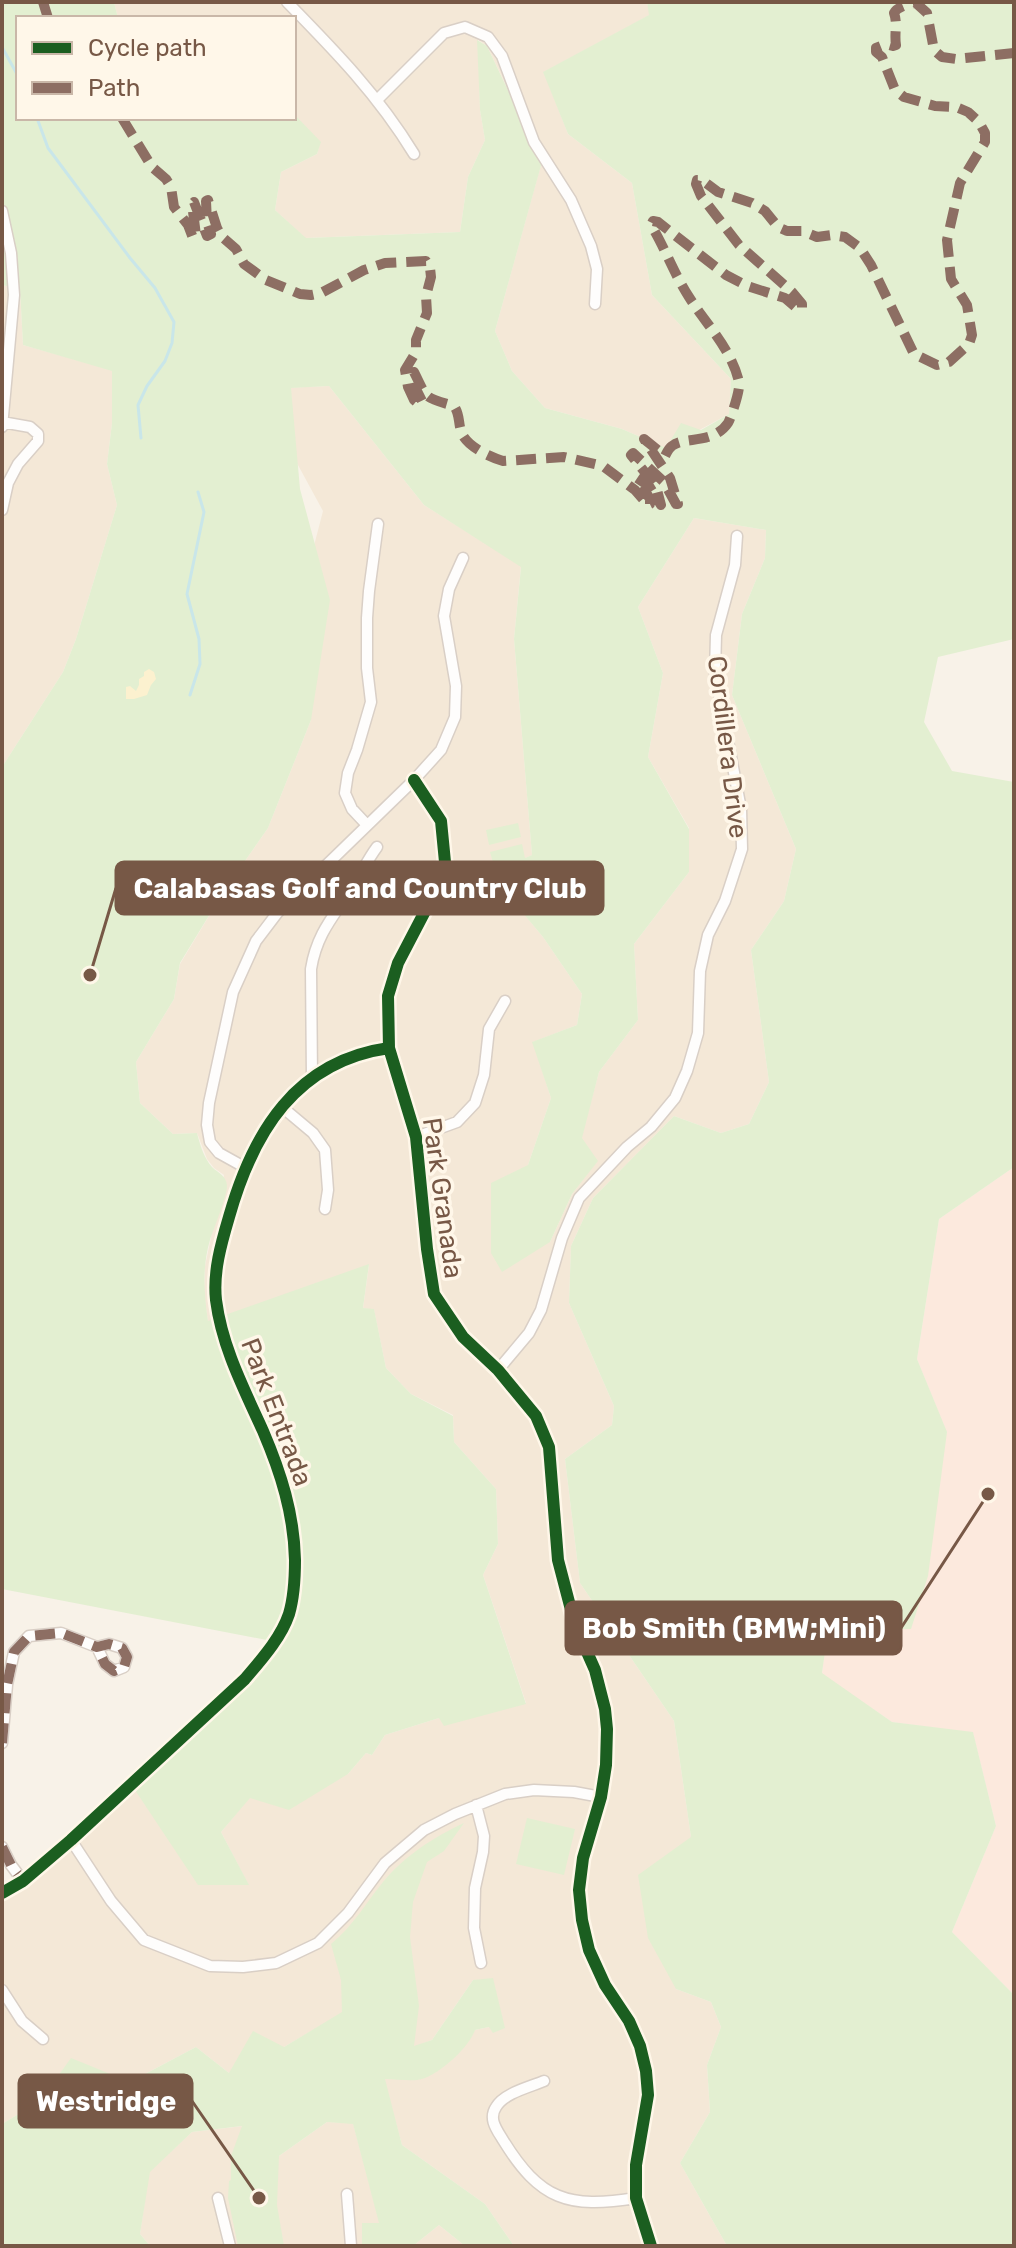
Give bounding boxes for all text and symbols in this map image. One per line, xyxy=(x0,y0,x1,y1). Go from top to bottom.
legend xyxy=(16,16,296,120)
text: Cycle path xyxy=(88,34,207,62)
text: Path xyxy=(88,74,140,102)
street label: Cordillera Drive xyxy=(701,654,754,840)
callout: Calabasas Golf and Country Club xyxy=(116,862,603,914)
text: Calabasas Golf and Country Club xyxy=(133,872,587,905)
street label: Park Granada xyxy=(416,1116,469,1280)
street label: Park Entrada xyxy=(234,1334,319,1490)
callout: Bob Smith (BMW;Mini) xyxy=(566,1602,901,1654)
text: Bob Smith (BMW;Mini) xyxy=(582,1612,886,1645)
callout: Westridge xyxy=(19,2075,192,2127)
text: Westridge xyxy=(36,2085,176,2118)

